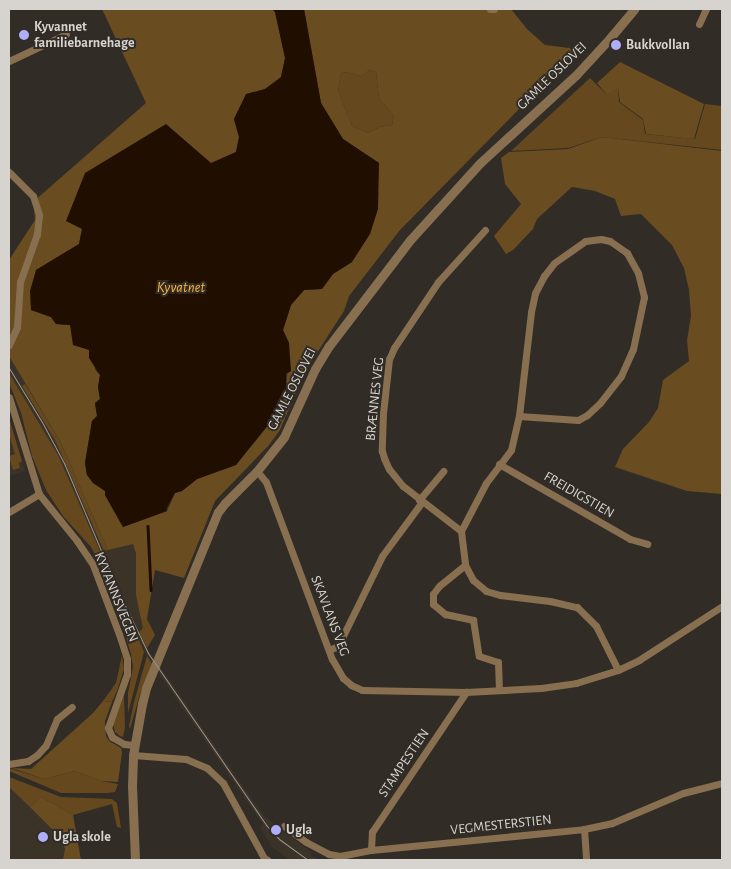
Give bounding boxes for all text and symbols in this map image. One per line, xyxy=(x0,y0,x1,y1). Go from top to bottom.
place label: Kyvannet familiebarnehage xyxy=(34,19,135,52)
marker: Kyvannet familiebarnehage xyxy=(18,29,30,41)
place label: Bukkvollan xyxy=(626,37,690,53)
street label: GAMLE OSLOVEI xyxy=(514,39,590,113)
marker: Bukkvollan xyxy=(610,39,622,51)
water label: Kyvatnet xyxy=(157,279,205,297)
street label: GAMLE OSLOVEI xyxy=(264,345,320,433)
street label: BRÆNNES VEG xyxy=(362,356,388,442)
street label: FREIDIGSTIEN xyxy=(541,468,617,522)
street label: KYVANNSVEGEN xyxy=(90,550,142,644)
street label: SKAVLANS VEG xyxy=(307,573,353,659)
street label: STAMPESTIEN xyxy=(375,726,433,800)
street label: VEGMESTERSTIEN xyxy=(450,811,552,839)
place label: Ugla xyxy=(286,822,312,838)
marker: Ugla xyxy=(270,824,282,836)
place label: Ugla skole xyxy=(53,829,111,845)
marker: Ugla skole xyxy=(37,831,49,843)

